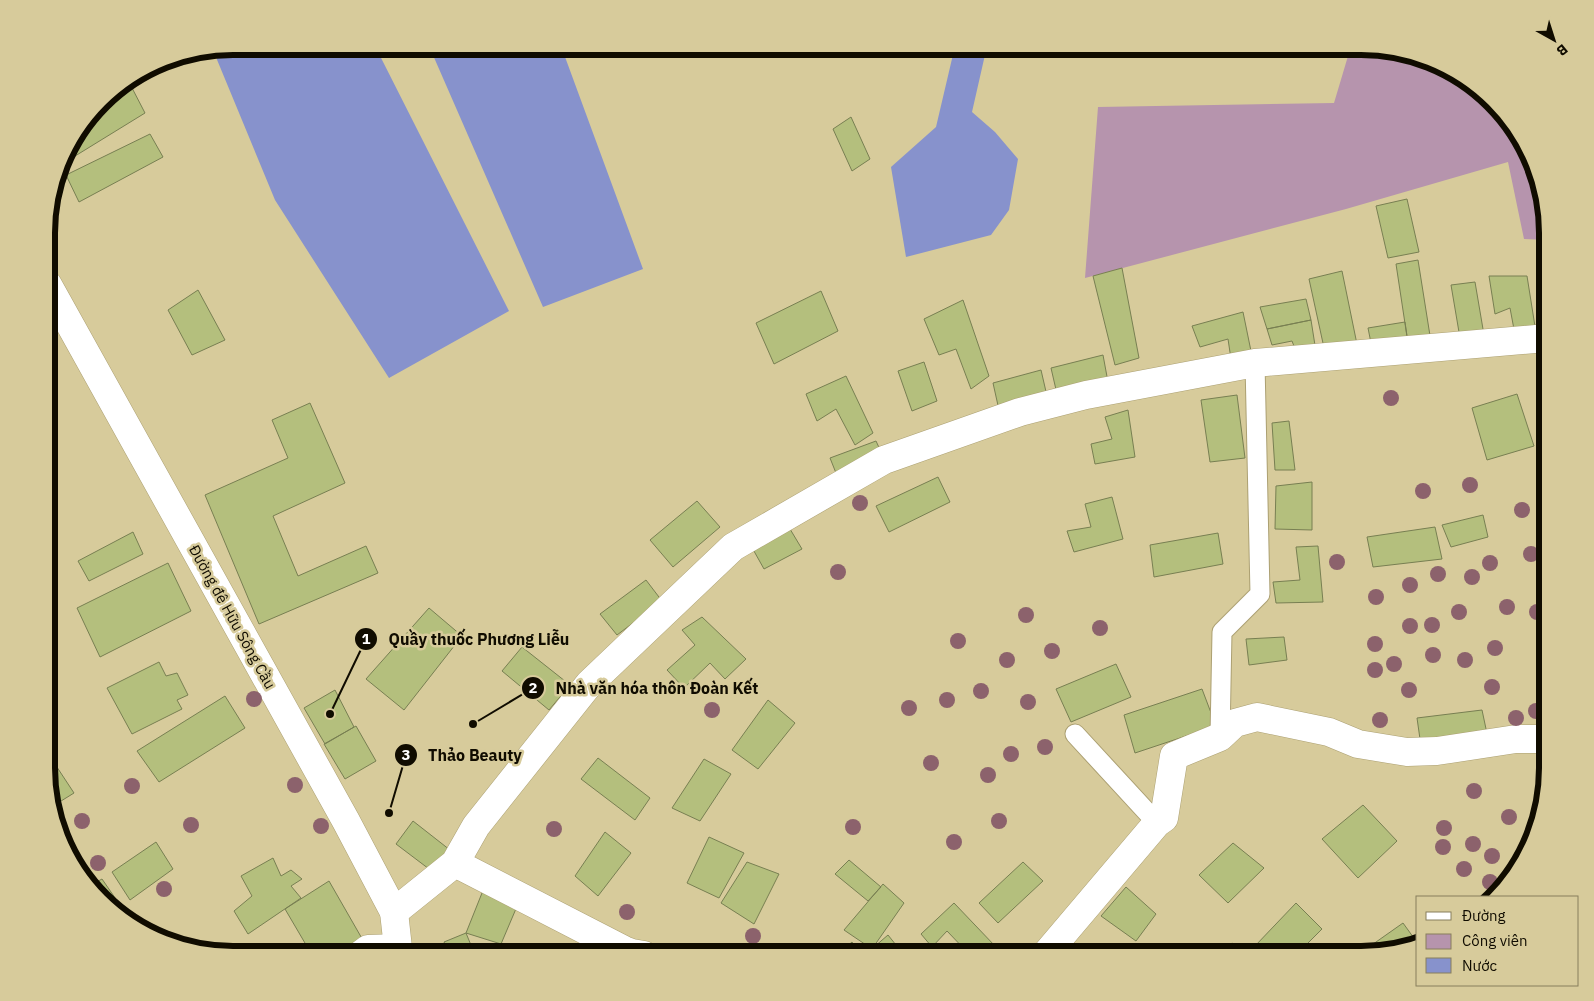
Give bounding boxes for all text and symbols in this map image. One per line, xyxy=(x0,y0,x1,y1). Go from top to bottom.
north arrow xyxy=(1529,15,1579,65)
text: B xyxy=(1553,40,1571,60)
street label: Đường đê Hữu Sông Cầu xyxy=(185,541,280,692)
callout: Quầy thuốc Phương Liễu xyxy=(353,623,579,654)
text: Quầy thuốc Phương Liễu xyxy=(389,628,569,649)
text: 1 xyxy=(361,629,371,648)
callout: Nhà văn hóa thôn Đoàn Kết xyxy=(521,673,768,704)
text: Nhà văn hóa thôn Đoàn Kết xyxy=(556,677,758,698)
text: 2 xyxy=(528,678,538,697)
callout: Thảo Beauty xyxy=(393,740,532,771)
text: 3 xyxy=(401,745,411,764)
text: Thảo Beauty xyxy=(428,745,522,765)
legend xyxy=(1416,896,1579,986)
text: Đường xyxy=(1462,906,1506,925)
text: Công viên xyxy=(1462,931,1528,950)
text: Nước xyxy=(1462,956,1498,975)

